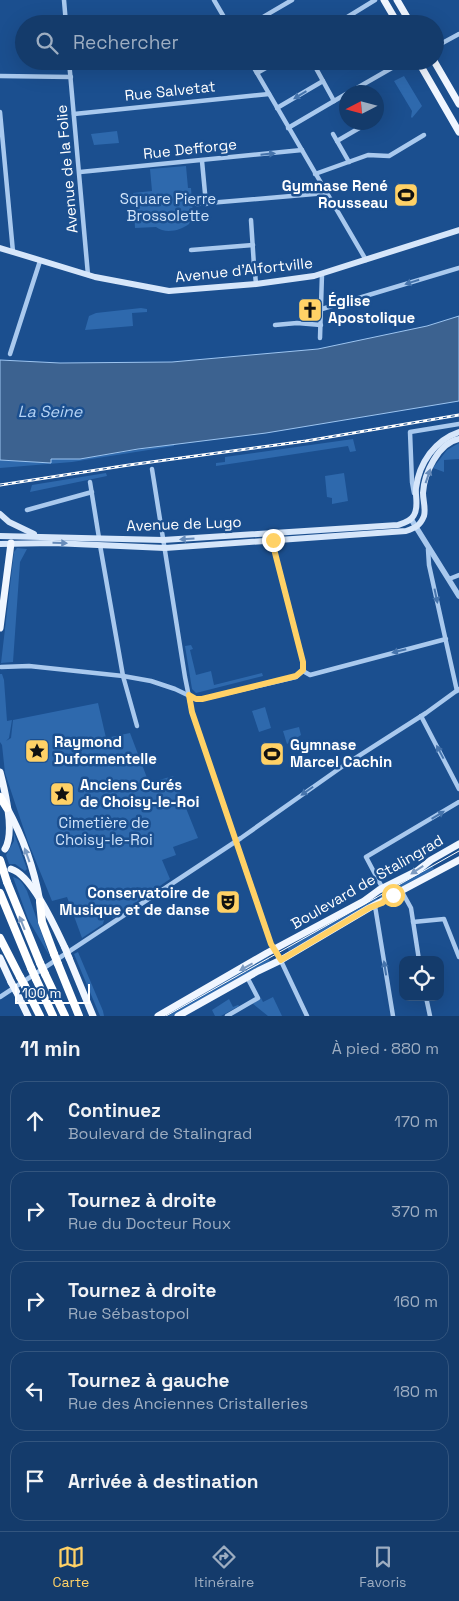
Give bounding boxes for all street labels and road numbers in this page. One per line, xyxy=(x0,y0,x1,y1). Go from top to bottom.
street label: Rue Salvetat xyxy=(124,76,216,105)
street label: Avenue de la Folie xyxy=(51,104,82,234)
street label: Rue Defforge xyxy=(142,134,238,163)
street label: Avenue d'Alfortville xyxy=(174,253,314,286)
street label: Avenue de Lugo xyxy=(126,512,242,535)
street label: Boulevard de Stalingrad xyxy=(287,830,446,933)

